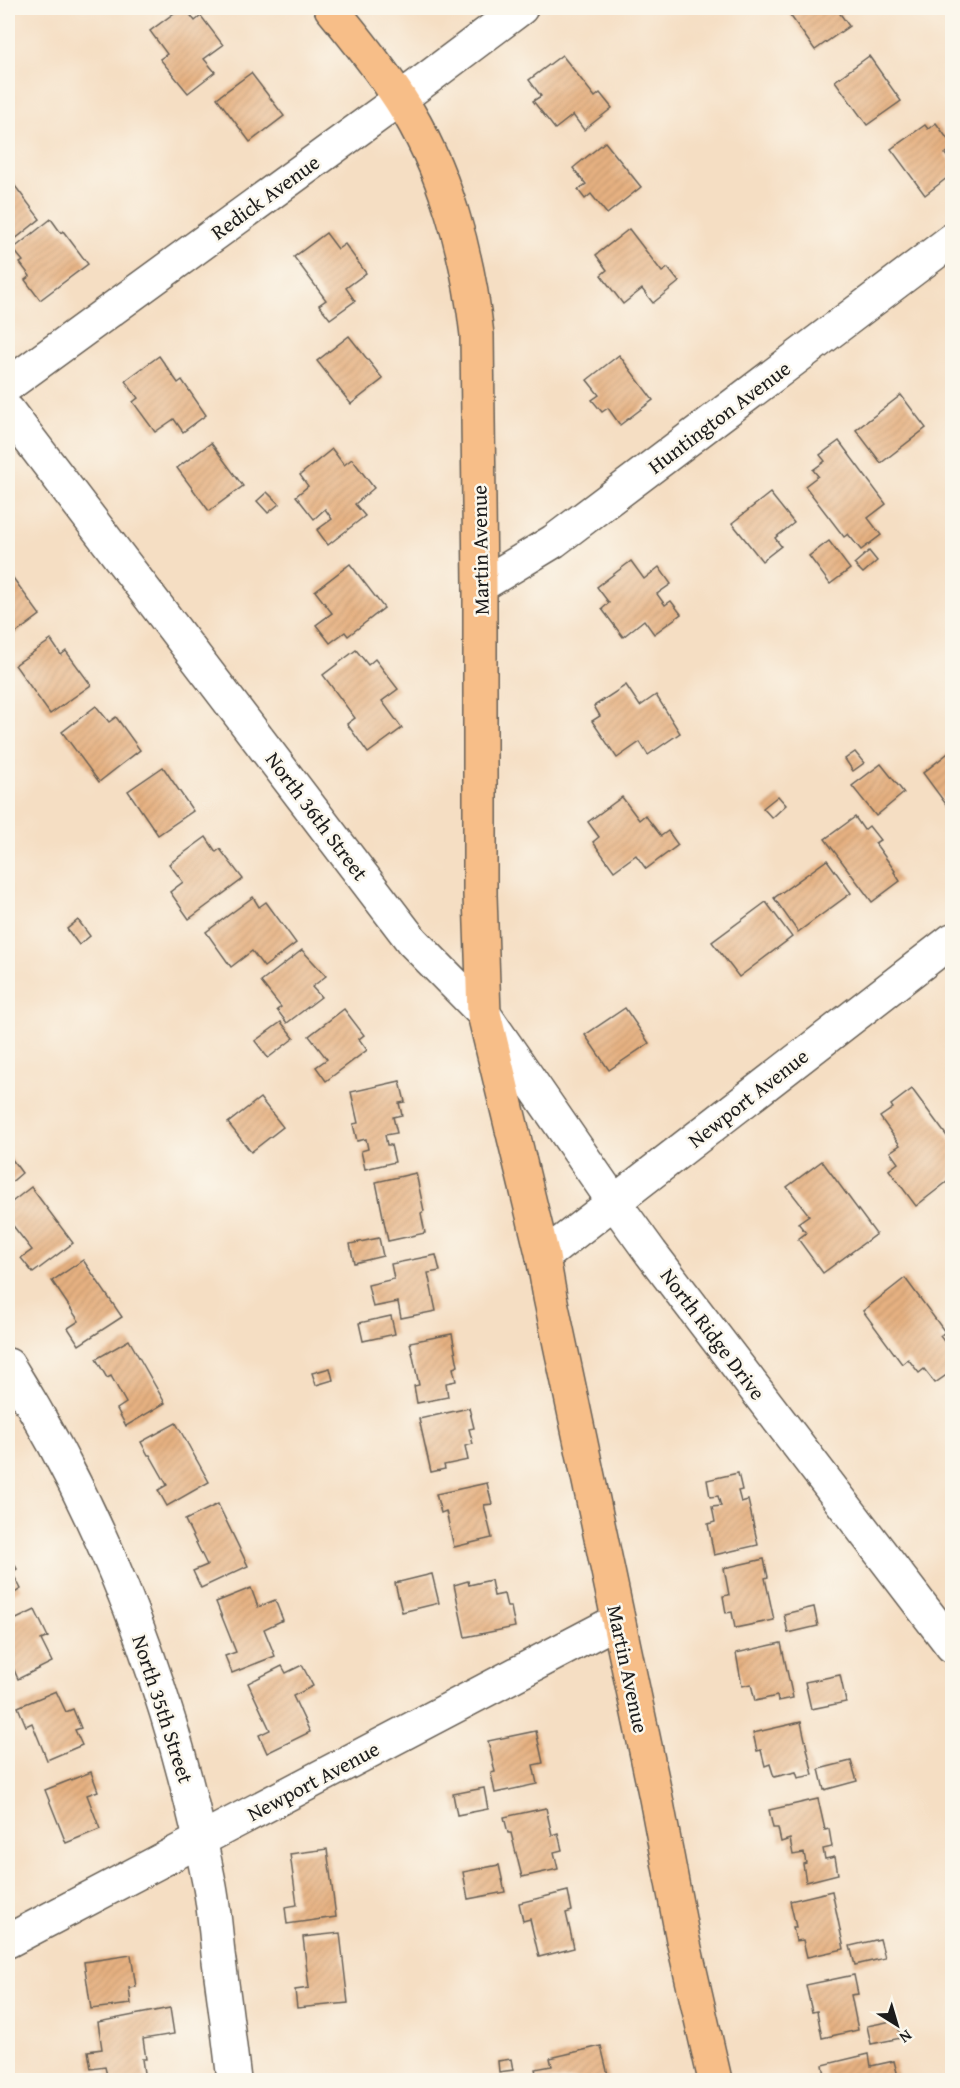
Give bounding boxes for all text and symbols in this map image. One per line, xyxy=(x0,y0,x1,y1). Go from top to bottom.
street label: Redick Avenue xyxy=(204,147,326,247)
street label: Huntington Avenue xyxy=(641,353,797,481)
street label: Martin Avenue xyxy=(463,485,497,615)
street label: North 36th Street xyxy=(258,745,376,887)
street label: Newport Avenue xyxy=(681,1041,815,1155)
street label: North Ridge Drive xyxy=(653,1262,773,1407)
street label: Martin Avenue xyxy=(599,1602,657,1736)
street label: North 35th Street xyxy=(124,1631,202,1788)
street label: Newport Avenue xyxy=(241,1733,385,1829)
north arrow xyxy=(867,1995,927,2055)
text: N xyxy=(894,2024,918,2050)

